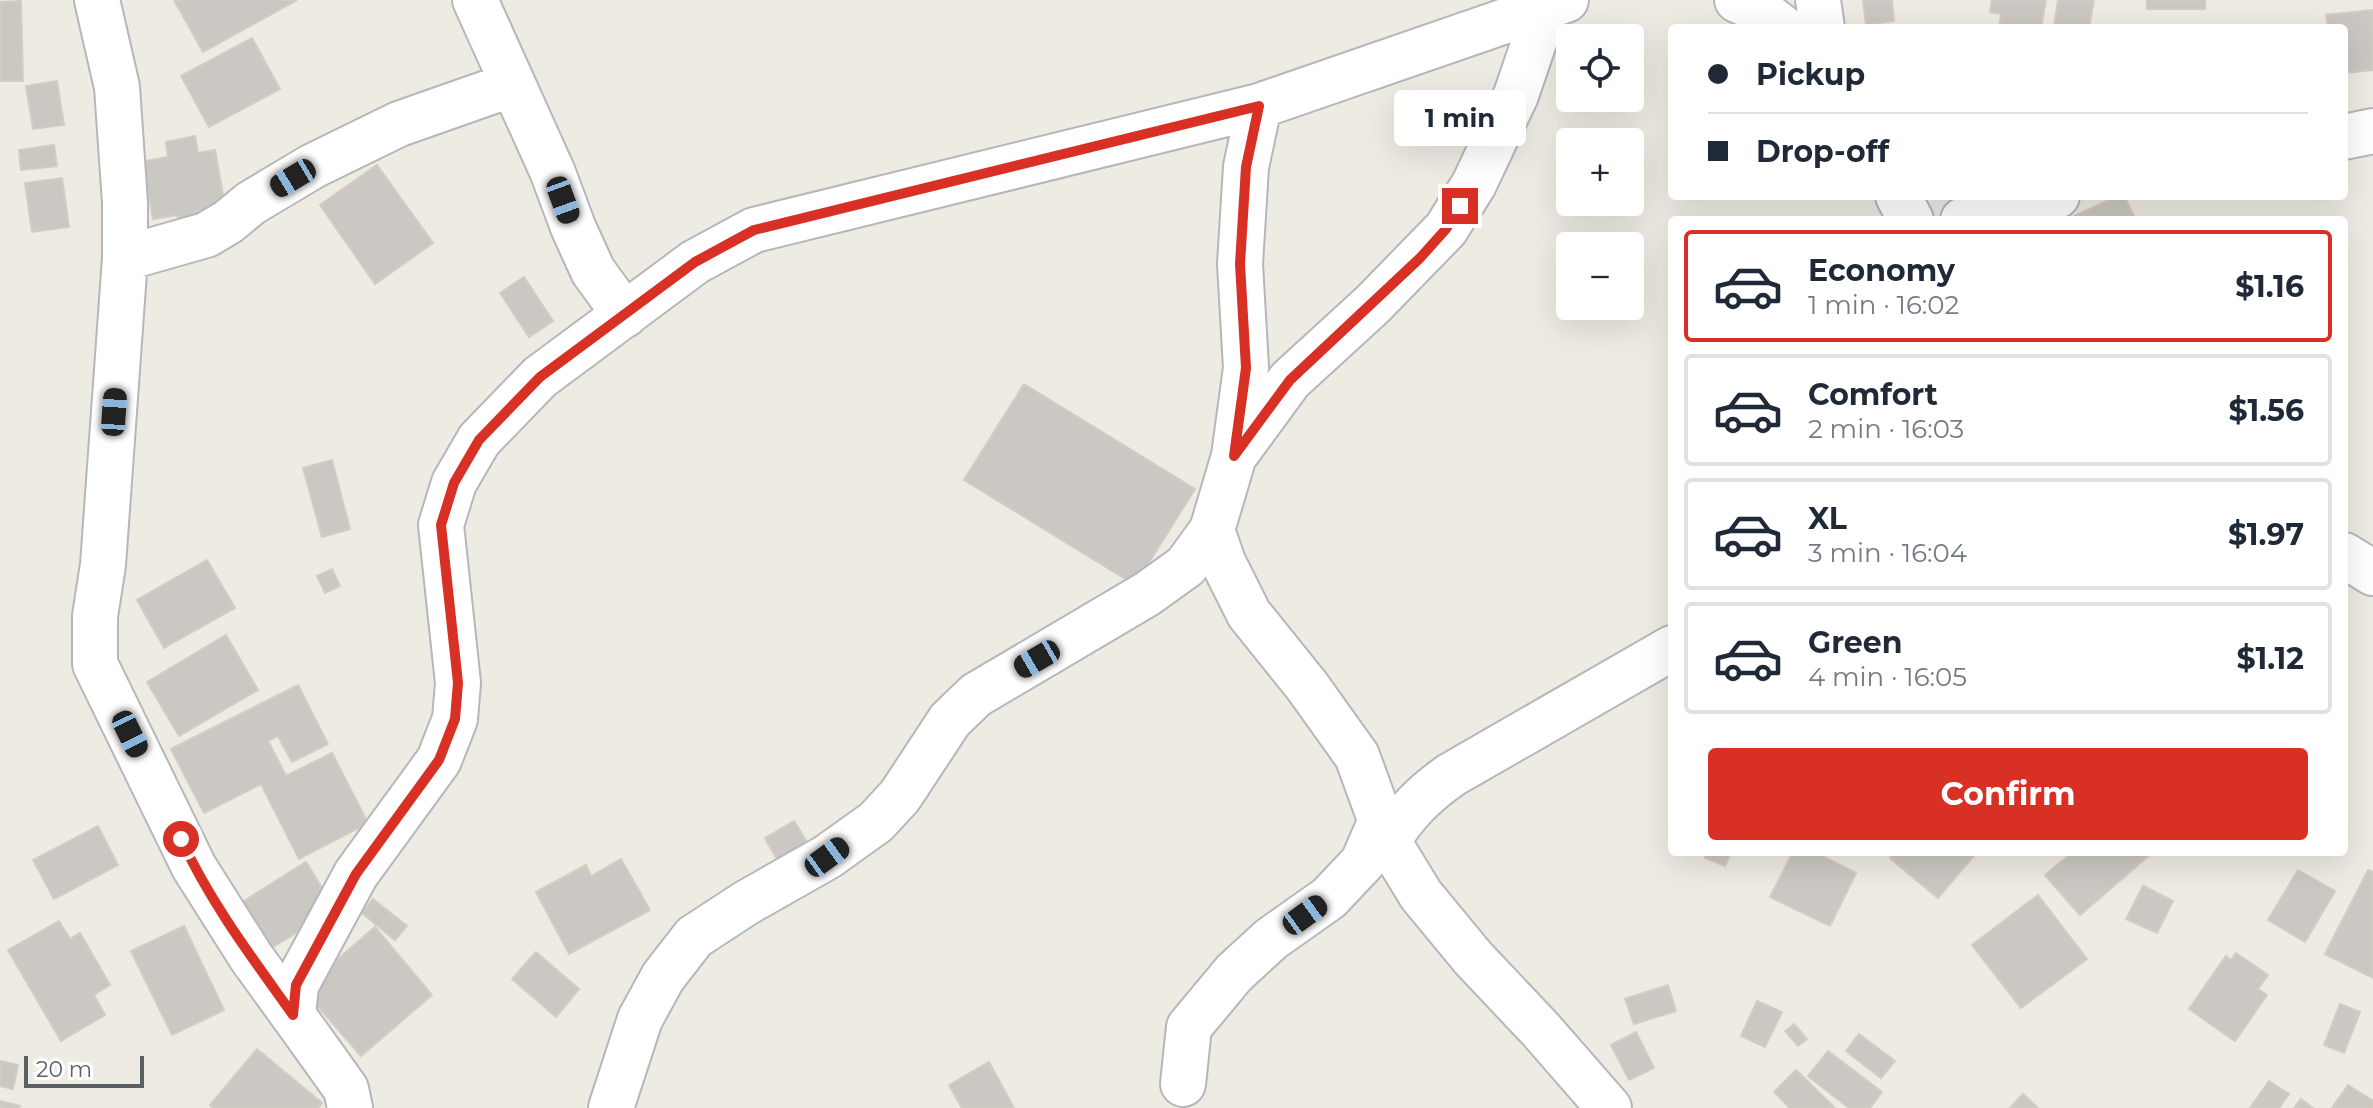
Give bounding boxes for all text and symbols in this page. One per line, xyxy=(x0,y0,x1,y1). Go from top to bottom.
map controls xyxy=(1556,24,1644,320)
button: locate xyxy=(1556,24,1644,112)
text: Pickup xyxy=(1756,56,1865,93)
callout: 1 min xyxy=(1394,90,1526,146)
text: 1 min xyxy=(1425,102,1495,134)
button: + xyxy=(1556,128,1644,216)
text: Drop-off xyxy=(1756,133,1889,170)
car xyxy=(266,155,320,201)
car xyxy=(544,173,582,227)
route end xyxy=(1442,188,1478,224)
button: − xyxy=(1556,232,1644,320)
icon: car xyxy=(1712,250,1784,322)
text: Economy xyxy=(1808,252,1955,289)
text: $1.16 xyxy=(2235,268,2304,305)
text: 1 min · 16:02 xyxy=(1808,289,1959,321)
icon: car xyxy=(1712,374,1784,446)
text: Comfort xyxy=(1808,376,1938,413)
car xyxy=(100,387,128,437)
text: $1.56 xyxy=(2229,392,2304,429)
text: 2 min · 16:03 xyxy=(1808,413,1964,445)
icon: car xyxy=(1712,498,1784,570)
text: XL xyxy=(1808,500,1847,537)
text: $1.97 xyxy=(2228,516,2304,553)
text: 3 min · 16:04 xyxy=(1808,537,1967,569)
icon: car xyxy=(1712,622,1784,694)
text: Green xyxy=(1808,624,1902,661)
car xyxy=(1010,637,1064,681)
text: $1.12 xyxy=(2237,640,2304,677)
text: 4 min · 16:05 xyxy=(1808,661,1967,693)
car xyxy=(109,707,151,761)
button: Confirm xyxy=(1708,748,2308,840)
route start xyxy=(163,821,199,857)
car xyxy=(801,833,853,881)
car xyxy=(1279,891,1331,939)
scale bar xyxy=(24,1052,144,1088)
text: 20 m xyxy=(36,1056,92,1083)

